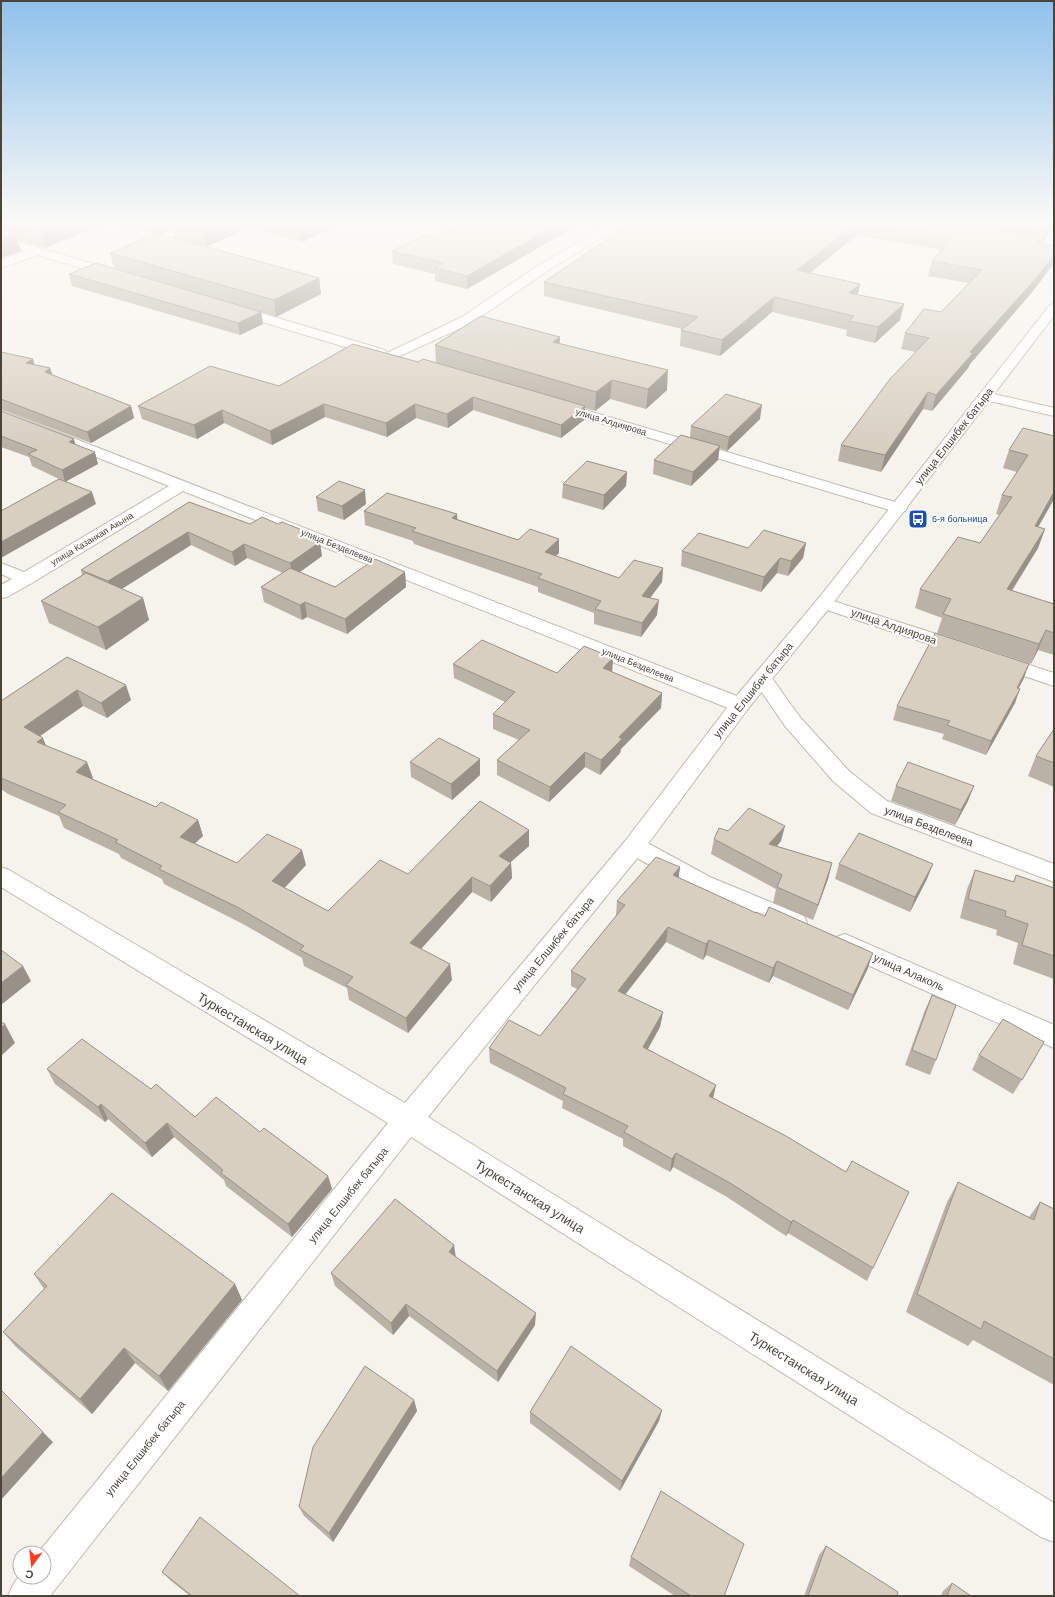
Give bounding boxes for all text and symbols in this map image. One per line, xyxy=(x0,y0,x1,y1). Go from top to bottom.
street label: улица Елшибек батыра xyxy=(913,385,996,487)
street label: улица Алдиярова xyxy=(574,406,648,438)
bus stop icon: 6-я больница xyxy=(907,508,929,530)
street label: улица Казанкап Акына xyxy=(49,510,135,568)
place label: 6-я больница xyxy=(932,514,987,524)
street label: улица Безделеева xyxy=(300,527,374,565)
street label: улица Алдиярова xyxy=(850,606,939,647)
street label: улица Елшибек батыра xyxy=(711,639,796,740)
street label: улица Безделеева xyxy=(601,646,675,684)
street label: улица Безделеева xyxy=(883,804,976,849)
street label: улица Елшибек батыра xyxy=(510,894,596,994)
street label: улица Алаколь xyxy=(872,951,946,993)
street label: Туркестанская улица xyxy=(195,989,312,1068)
street label: улица Елшибек батыра xyxy=(306,1144,391,1245)
street label: Туркестанская улица xyxy=(472,1157,588,1237)
street label: Туркестанская улица xyxy=(746,1329,862,1409)
street label: улица Елшибек батыра xyxy=(103,1397,188,1498)
north arrow xyxy=(12,1545,52,1585)
text: С xyxy=(24,1568,35,1581)

